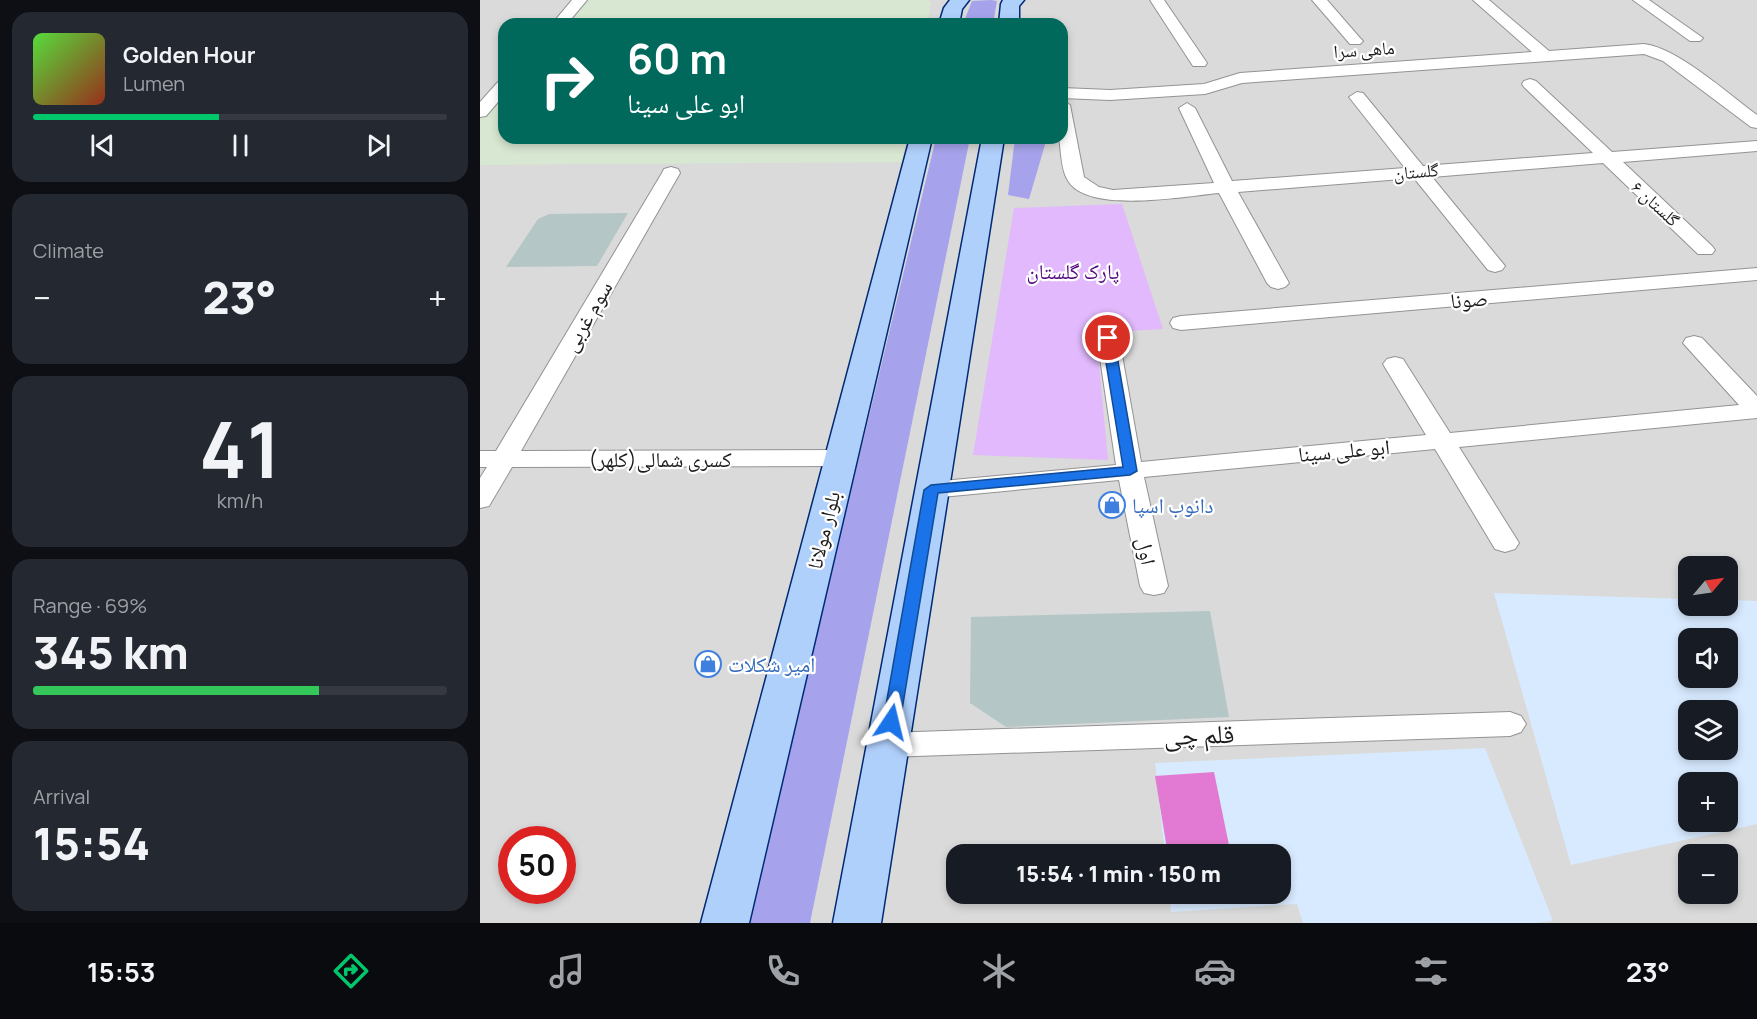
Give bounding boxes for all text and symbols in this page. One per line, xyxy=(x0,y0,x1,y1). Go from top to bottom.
text: 60 m xyxy=(627,29,727,87)
street label: ماهی سرا xyxy=(1333,35,1395,63)
text: Golden Hour xyxy=(123,40,256,70)
icon: right xyxy=(528,42,606,120)
text: Lumen xyxy=(123,70,185,97)
text: ابو علی سینا xyxy=(627,84,745,121)
icon: previous xyxy=(86,129,119,162)
icon: pause xyxy=(224,129,257,162)
icon: next xyxy=(362,129,395,162)
street label: گلستان xyxy=(1392,157,1440,185)
street label: گلستان ۶ xyxy=(1627,175,1685,232)
text: Climate xyxy=(33,237,104,264)
park label: پارک گلستان xyxy=(1027,257,1119,285)
text: 23° xyxy=(202,266,276,328)
text: − xyxy=(33,275,51,320)
text: + xyxy=(428,275,447,320)
street label: سوم غربی xyxy=(556,275,619,357)
street label: صونا xyxy=(1449,283,1489,315)
pin xyxy=(1082,312,1133,363)
icon: arrive xyxy=(1091,321,1124,354)
text: 41 xyxy=(199,395,281,501)
street label: ابو علی سینا xyxy=(1297,432,1391,468)
street label: کسری شمالی(کلهر) xyxy=(588,445,732,473)
text: km/h xyxy=(217,487,263,514)
street label: بلوار مولانا xyxy=(800,488,846,572)
shop icon: دانوب اسپا xyxy=(1097,490,1127,520)
place label: دانوب اسپا xyxy=(1132,491,1213,519)
street label: اول xyxy=(1131,535,1163,567)
north arrow xyxy=(1678,556,1738,616)
map controls xyxy=(1678,556,1738,904)
text: Range · 69% xyxy=(33,592,147,619)
text: 345 km xyxy=(33,621,189,683)
button: sound xyxy=(1678,628,1738,688)
shop icon: امیر شکلات xyxy=(693,649,723,679)
place label: امیر شکلات xyxy=(728,650,815,678)
position arrow xyxy=(859,690,923,754)
button: layers xyxy=(1678,700,1738,760)
street label: قلم چی xyxy=(1163,715,1235,753)
button: + xyxy=(1678,772,1738,832)
text: Arrival xyxy=(33,783,90,810)
text: 15:54 xyxy=(33,812,150,874)
speed limit sign: 50 xyxy=(498,826,576,904)
button: − xyxy=(1678,844,1738,904)
text: 15:54 · 1 min · 150 m xyxy=(1016,859,1221,889)
icon: directions xyxy=(330,950,372,992)
icon: music xyxy=(546,950,588,992)
icon: phone xyxy=(762,950,804,992)
icon: climate xyxy=(978,950,1020,992)
icon: car xyxy=(1194,950,1236,992)
icon: filters xyxy=(1410,950,1452,992)
text: 15:53 xyxy=(87,953,155,990)
text: 23° xyxy=(1626,953,1670,990)

